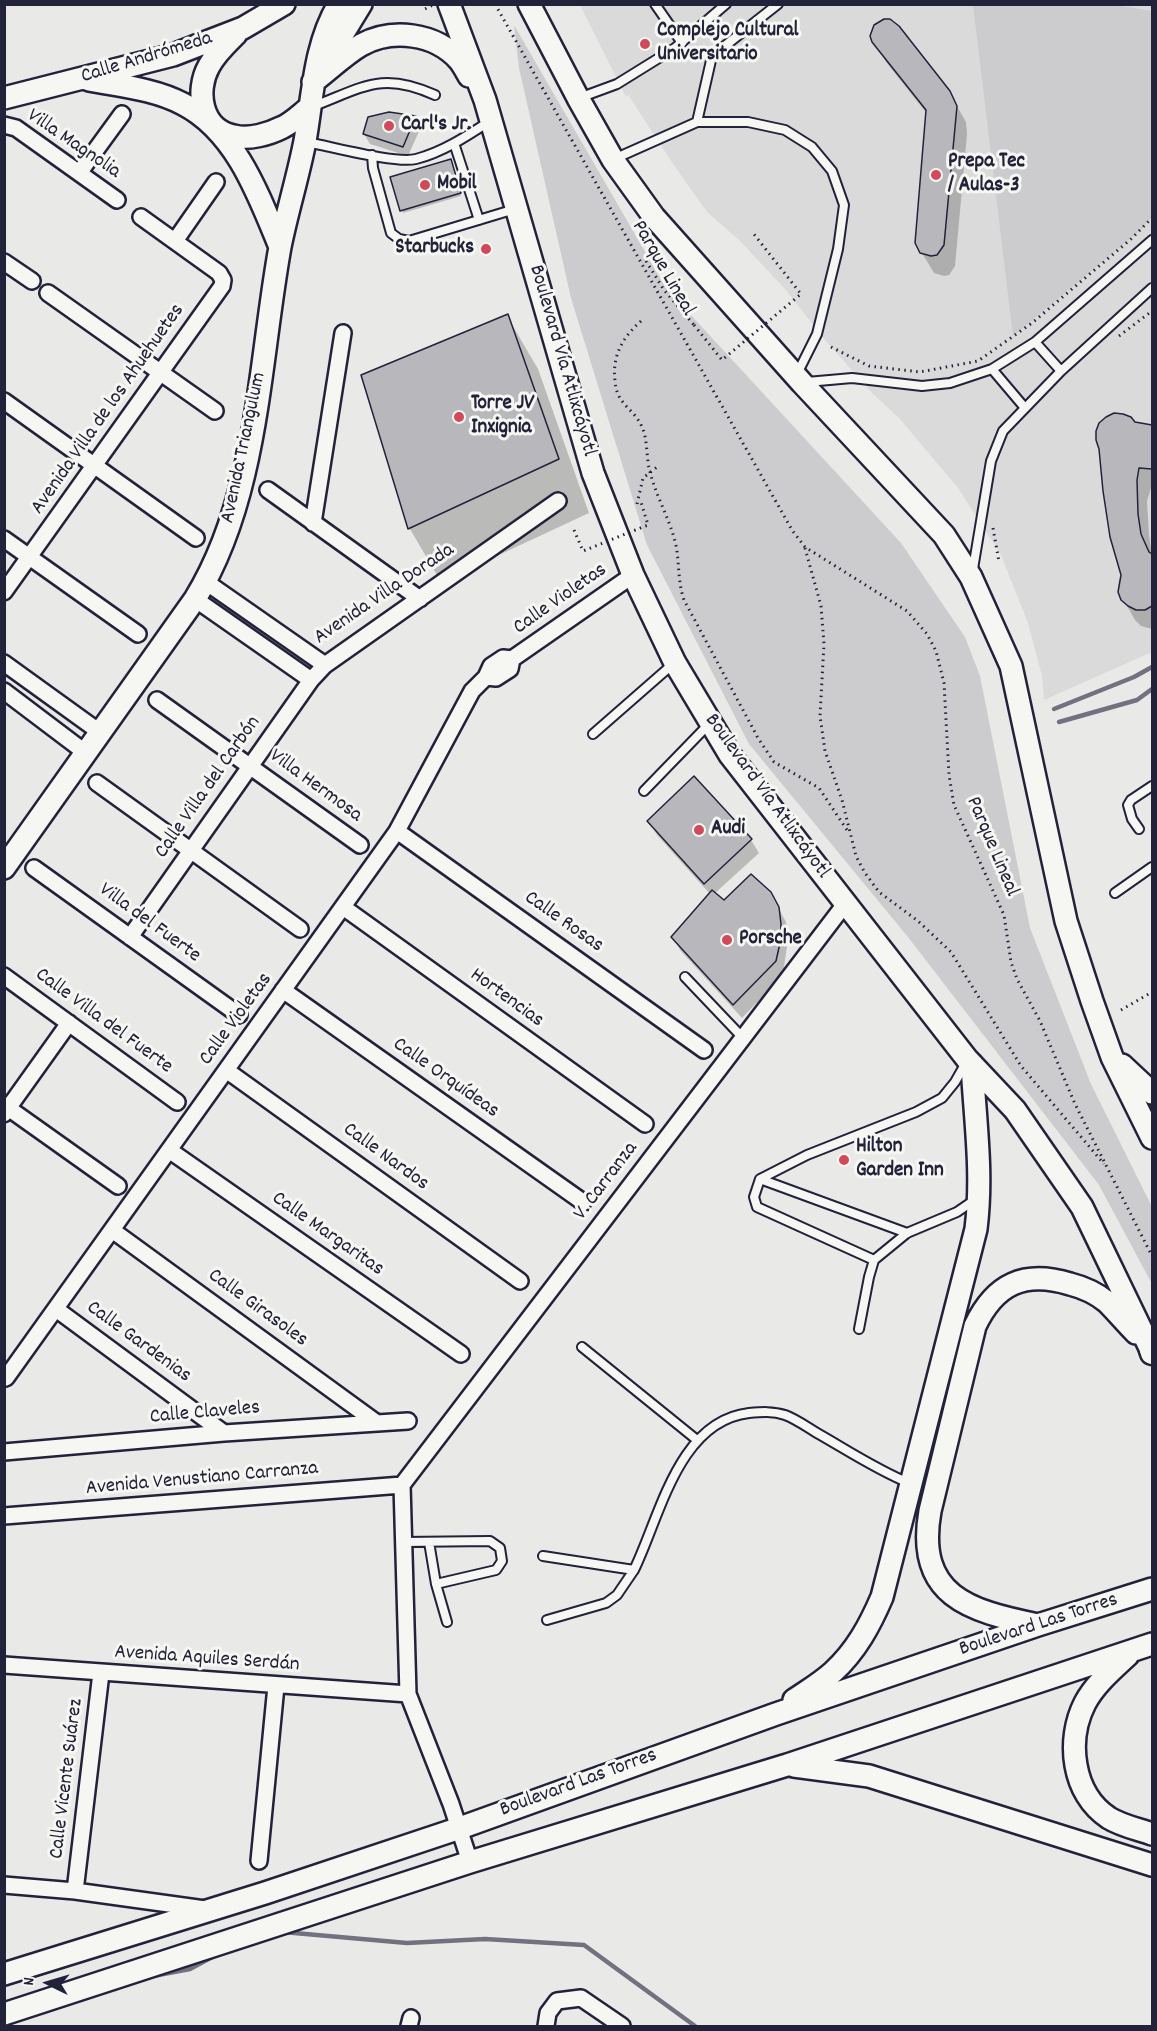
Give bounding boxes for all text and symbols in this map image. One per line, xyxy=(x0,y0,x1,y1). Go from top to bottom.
place label: Complejo Cultural Universitario xyxy=(657,19,799,69)
street label: Calle Andrómeda xyxy=(78,27,216,91)
marker: Complejo Cultural Universitario xyxy=(638,37,652,51)
street label: Villa Magnolia xyxy=(21,104,125,186)
place label: Carl's Jr. xyxy=(401,113,471,139)
marker: Carl's Jr. xyxy=(382,119,396,133)
place label: Prepa Tec / Aulas-3 xyxy=(948,150,1025,200)
marker: Prepa Tec / Aulas-3 xyxy=(929,168,943,182)
place label: Mobil xyxy=(437,172,477,198)
marker: Mobil xyxy=(418,178,432,192)
street label: Parque Lineal xyxy=(625,217,699,321)
place label: Starbucks xyxy=(395,236,474,262)
marker: Starbucks xyxy=(479,242,493,256)
street label: Boulevard Vía Atlixcáyotl xyxy=(522,263,600,459)
street label: Avenida Villa de los Ahuehuetes xyxy=(27,300,191,520)
street label: Avenida Triangulum xyxy=(217,370,273,526)
place label: Torre JV Inxignia xyxy=(471,392,534,442)
marker: Torre JV Inxignia xyxy=(452,410,466,424)
street label: Avenida Villa Dorada xyxy=(310,539,460,651)
street label: Calle Violetas xyxy=(509,559,613,641)
street label: Boulevard Vía Atlixcáyotl xyxy=(698,710,834,884)
street label: Calle Villa del Carbón xyxy=(151,712,267,864)
street label: Villa Hermosa xyxy=(264,745,366,829)
street label: Parque Lineal xyxy=(959,793,1023,901)
place label: Audi xyxy=(711,817,745,843)
marker: Audi xyxy=(692,823,706,837)
street label: Villa del Fuerte xyxy=(93,879,205,969)
street label: Calle Rosas xyxy=(518,886,608,960)
place label: Porsche xyxy=(739,927,802,953)
marker: Porsche xyxy=(720,933,734,947)
street label: Calle Villa del Fuerte xyxy=(29,964,177,1080)
street label: Hortencias xyxy=(464,964,548,1034)
street label: Calle Violetas xyxy=(195,969,279,1071)
street label: Calle Orquídeas xyxy=(387,1033,503,1125)
street label: Calle Nardos xyxy=(337,1118,433,1198)
place label: Hilton Garden Inn xyxy=(856,1135,944,1185)
street label: V. Carranza xyxy=(569,1138,645,1226)
marker: Hilton Garden Inn xyxy=(837,1153,851,1167)
street label: Calle Margaritas xyxy=(266,1187,388,1283)
street label: Calle Girasoles xyxy=(202,1264,312,1354)
street label: Calle Gardenias xyxy=(81,1296,195,1390)
street label: Calle Claveles xyxy=(149,1397,261,1431)
street label: Avenida Venustiano Carranza xyxy=(85,1457,319,1503)
street label: Boulevard Las Torres xyxy=(957,1588,1121,1664)
street label: Avenida Aquiles Serdán xyxy=(114,1641,300,1679)
street label: Calle Vicente Suárez xyxy=(46,1697,90,1861)
street label: Boulevard Las Torres xyxy=(497,1744,661,1824)
north arrow xyxy=(18,1953,78,2013)
text: N xyxy=(18,1976,41,1986)

